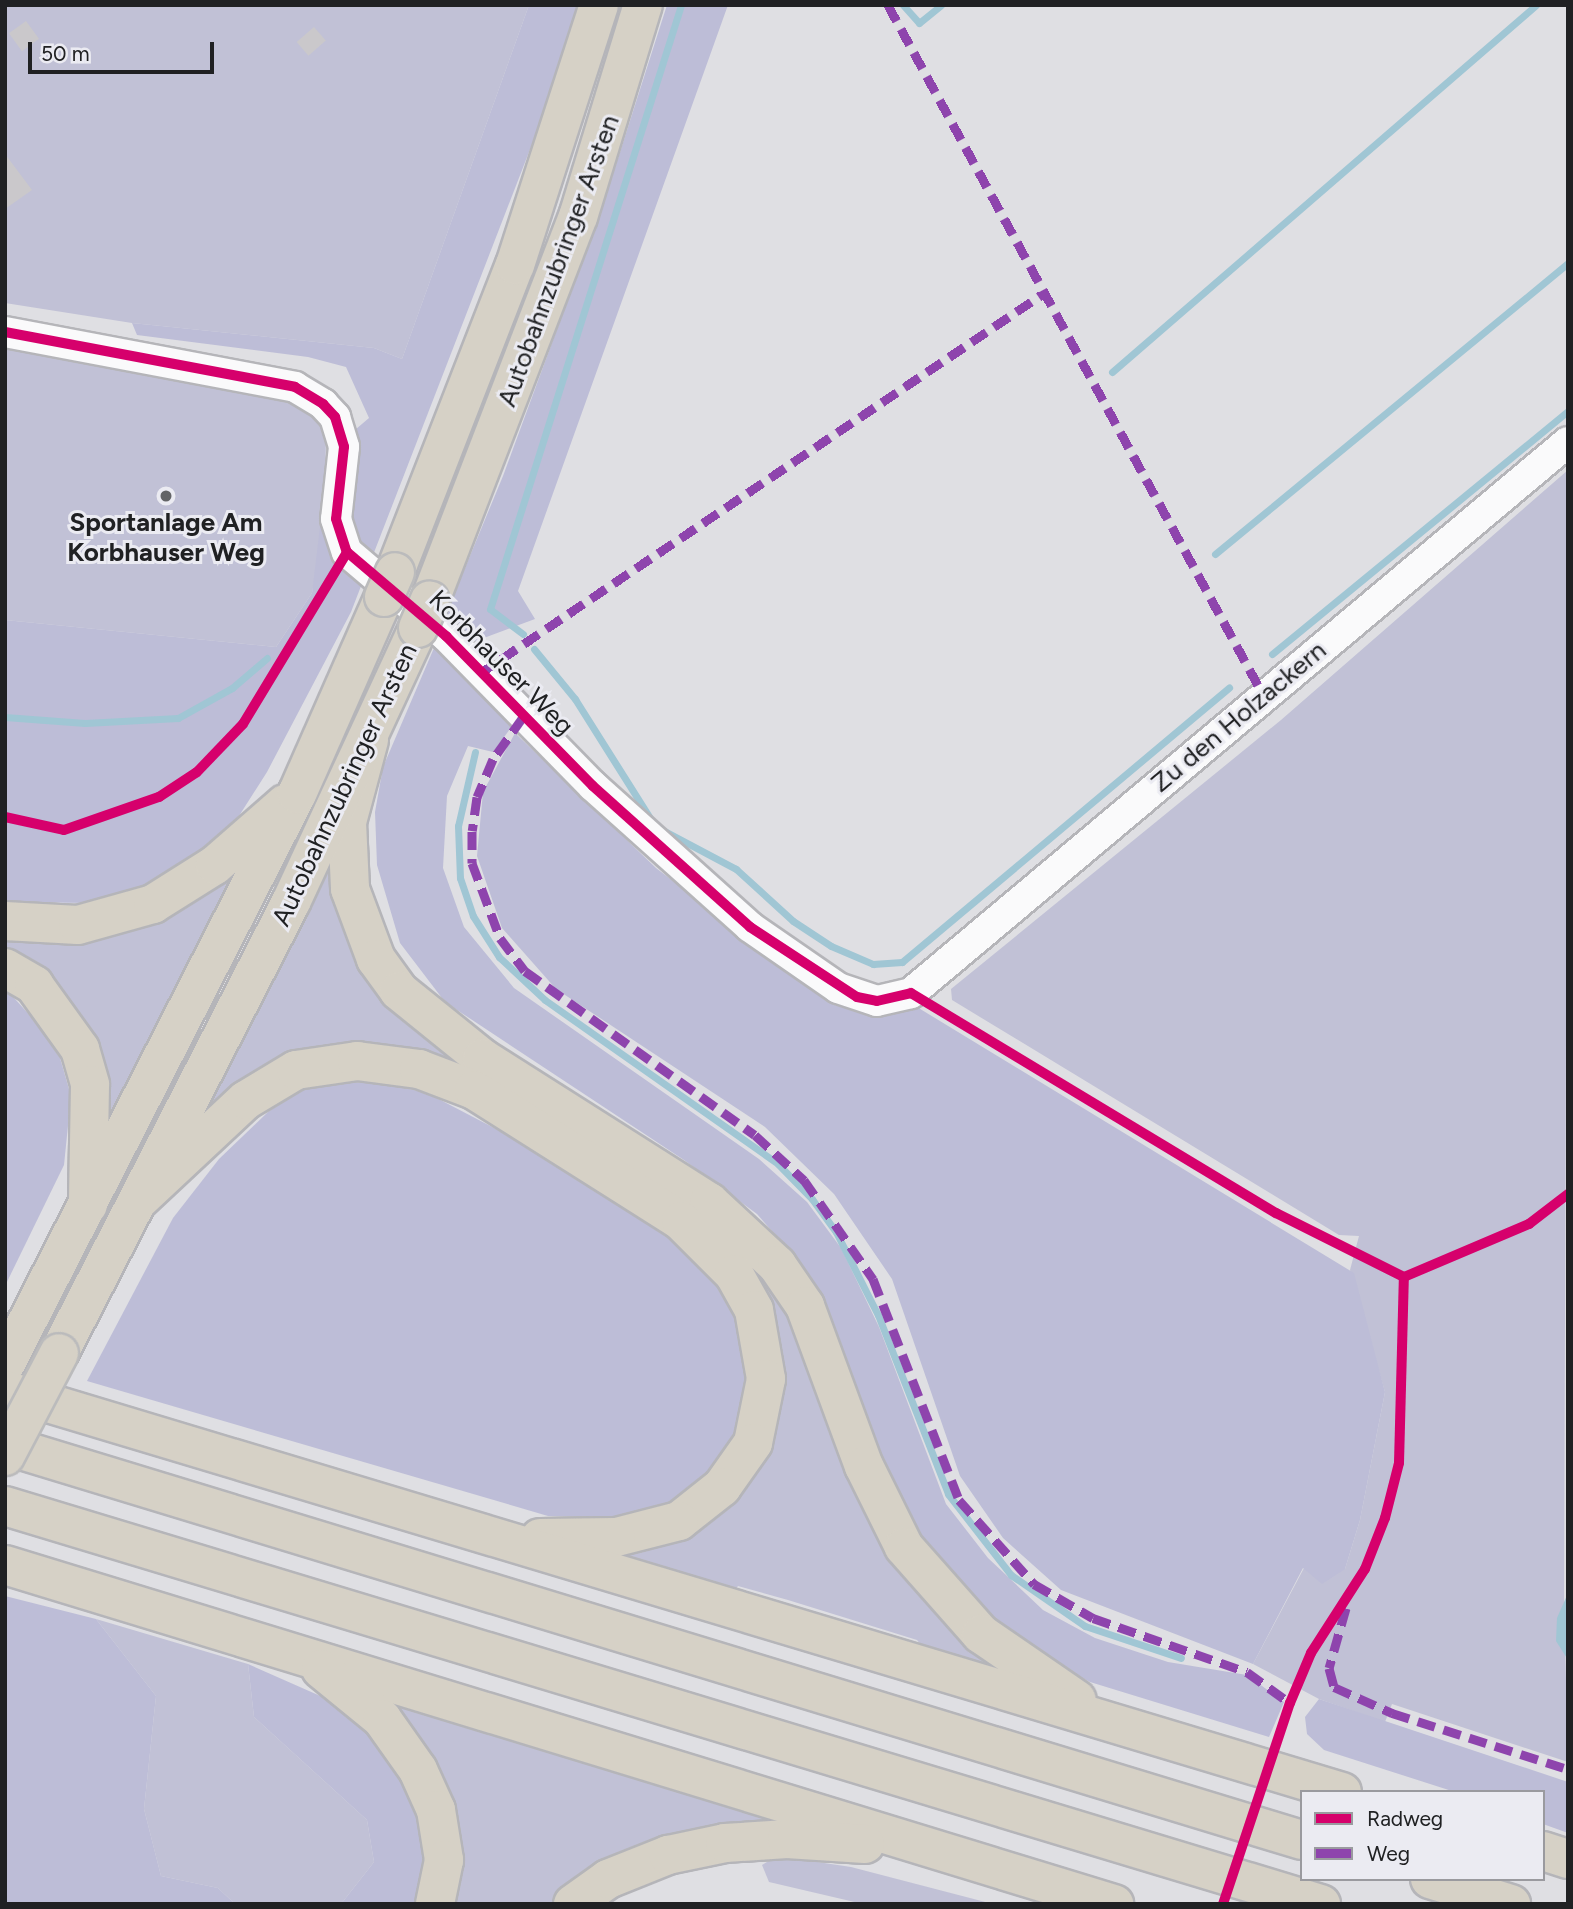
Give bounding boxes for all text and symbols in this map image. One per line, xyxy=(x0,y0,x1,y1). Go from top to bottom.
scale bar xyxy=(32,28,217,72)
text: 50 m xyxy=(41,41,90,66)
street label: Autobahnzubringer Arsten xyxy=(492,111,626,411)
marker: Sportanlage Am Korbhauser Weg xyxy=(158,488,174,504)
place label: Sportanlage Am Korbhauser Weg xyxy=(67,507,265,568)
street label: Korbhauser Weg xyxy=(422,584,580,742)
street label: Zu den Holzackern xyxy=(1145,635,1333,799)
street label: Autobahnzubringer Arsten xyxy=(266,639,424,931)
legend xyxy=(1300,1790,1545,1881)
text: Radweg xyxy=(1367,1806,1443,1831)
text: Weg xyxy=(1367,1841,1410,1866)

